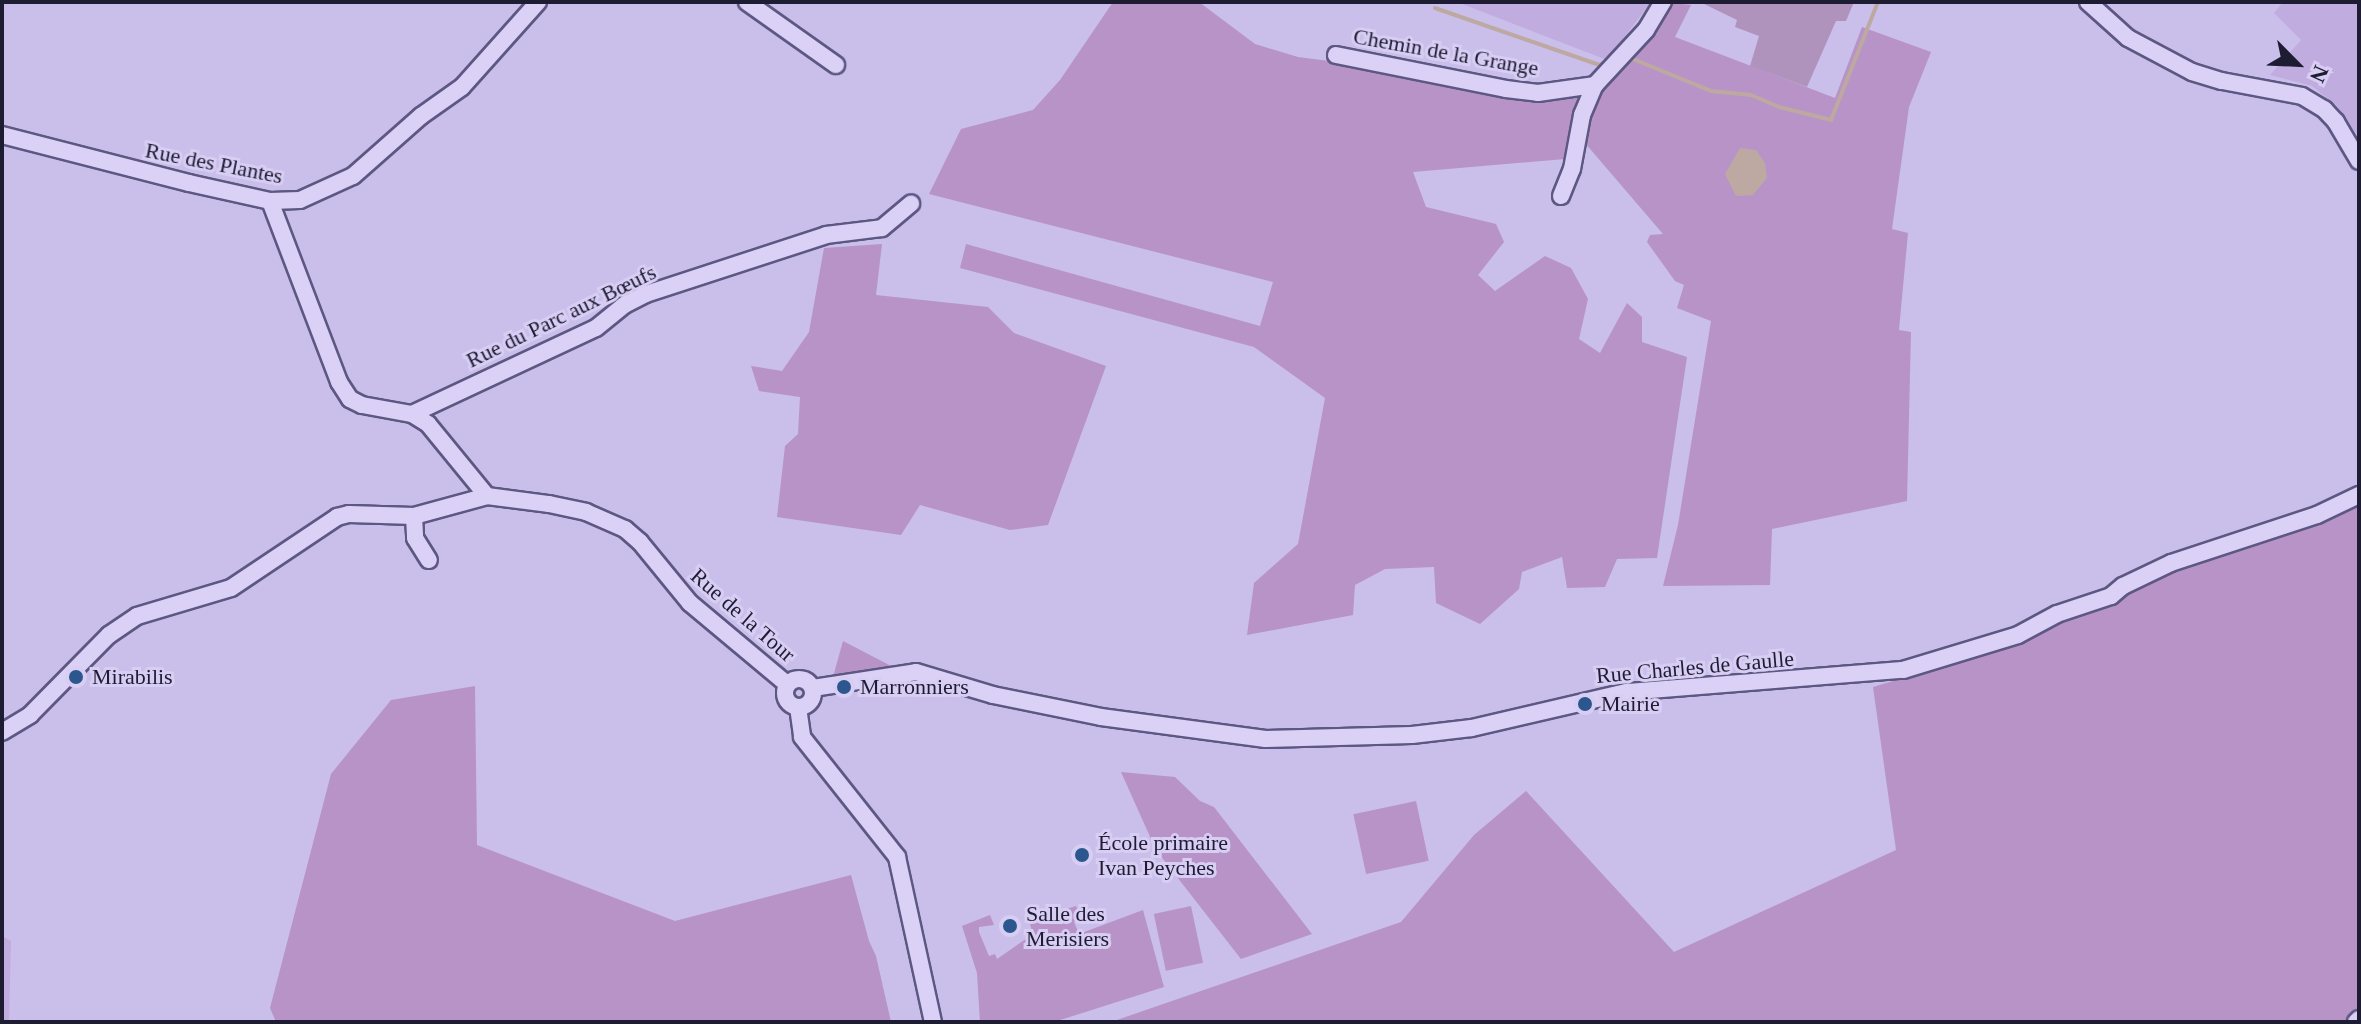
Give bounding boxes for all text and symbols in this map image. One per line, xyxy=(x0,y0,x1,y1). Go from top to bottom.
street label: Chemin de la Grange xyxy=(1351,23,1541,81)
north arrow xyxy=(2257,24,2337,104)
text: N xyxy=(2305,62,2334,86)
street label: Rue des Plantes xyxy=(143,137,285,189)
street label: Rue du Parc aux Bœufs xyxy=(462,259,660,373)
street label: Rue de la Tour xyxy=(685,562,801,668)
street label: Rue Charles de Gaulle xyxy=(1595,645,1795,689)
place label: Mirabilis xyxy=(92,664,173,690)
marker: Mirabilis xyxy=(67,668,85,686)
place label: Marronniers xyxy=(860,674,969,700)
marker: Marronniers xyxy=(835,678,853,696)
place label: Mairie xyxy=(1601,691,1660,717)
marker: Mairie xyxy=(1576,695,1594,713)
place label: École primaire Ivan Peyches xyxy=(1098,829,1228,880)
marker: École primaire Ivan Peyches xyxy=(1073,846,1091,864)
place label: Salle des Merisiers xyxy=(1026,900,1109,952)
marker: Salle des Merisiers xyxy=(1001,917,1019,935)

